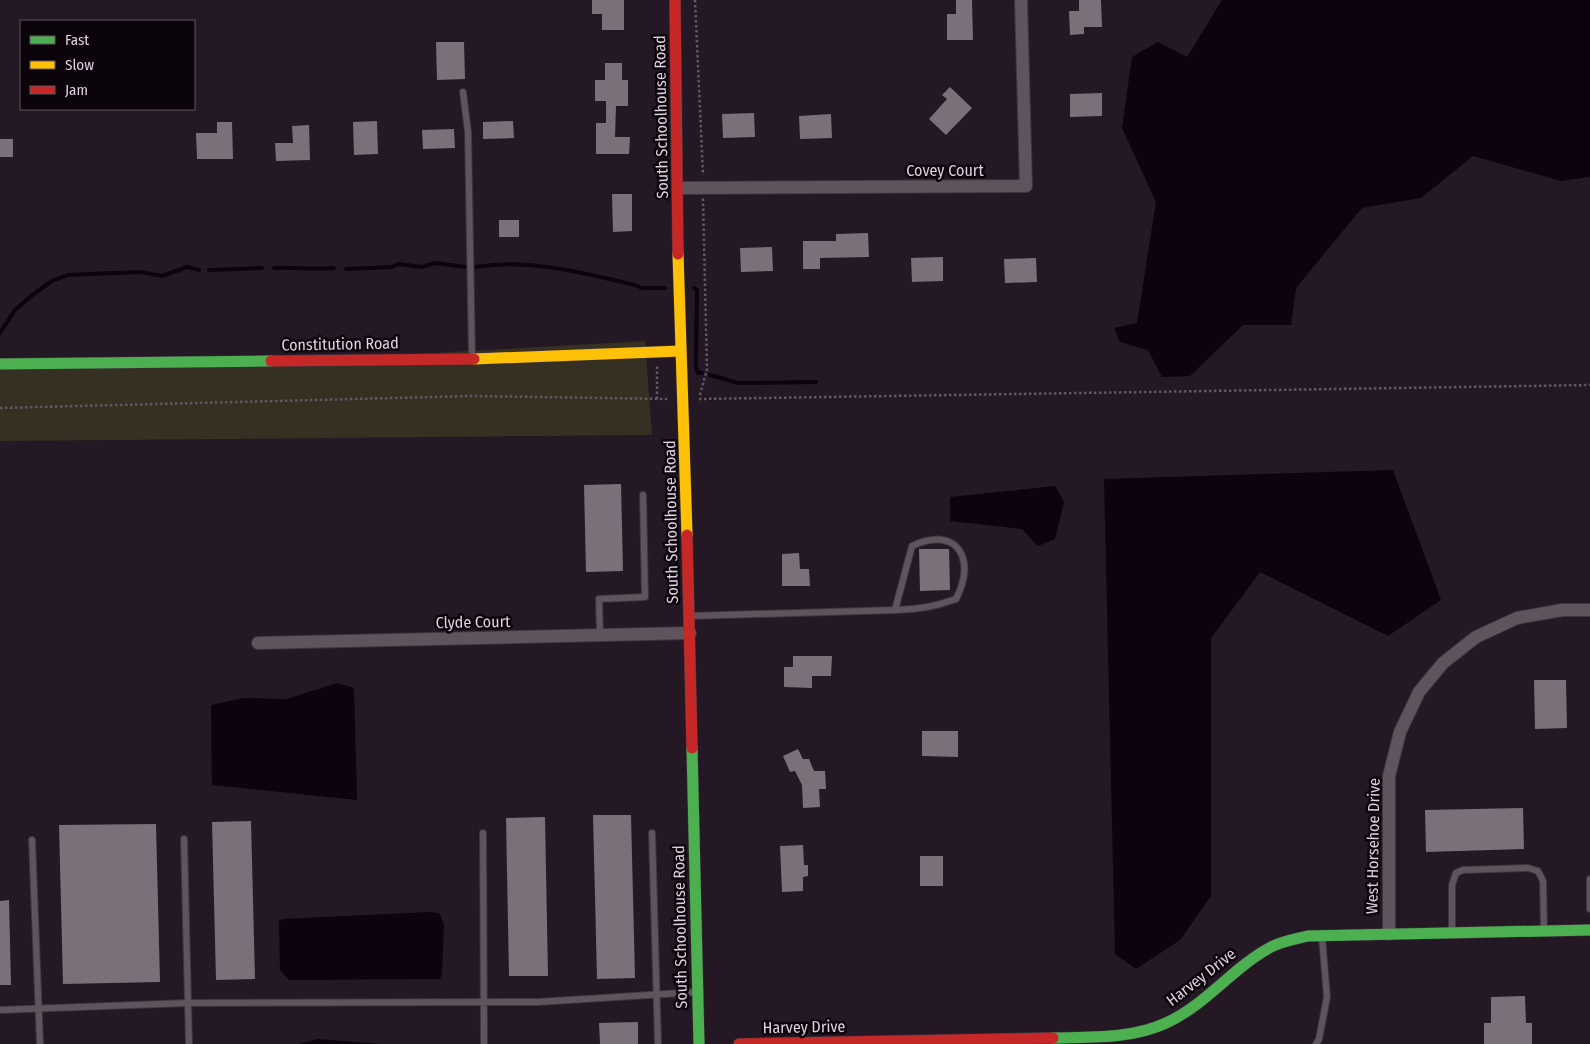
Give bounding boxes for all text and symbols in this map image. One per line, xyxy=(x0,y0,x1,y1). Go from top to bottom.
legend xyxy=(20,20,195,110)
text: Fast xyxy=(65,31,89,49)
street label: South Schoolhouse Road xyxy=(650,35,672,199)
text: Slow xyxy=(65,56,94,74)
text: Jam xyxy=(65,81,88,99)
street label: Covey Court xyxy=(906,161,984,180)
street label: Constitution Road xyxy=(281,333,399,355)
street label: South Schoolhouse Road xyxy=(660,440,682,604)
street label: Clyde Court xyxy=(435,612,511,632)
street label: West Horsehoe Drive xyxy=(1362,778,1384,914)
street label: South Schoolhouse Road xyxy=(669,845,691,1009)
street label: Harvey Drive xyxy=(1163,944,1240,1010)
street label: Harvey Drive xyxy=(762,1017,846,1037)

